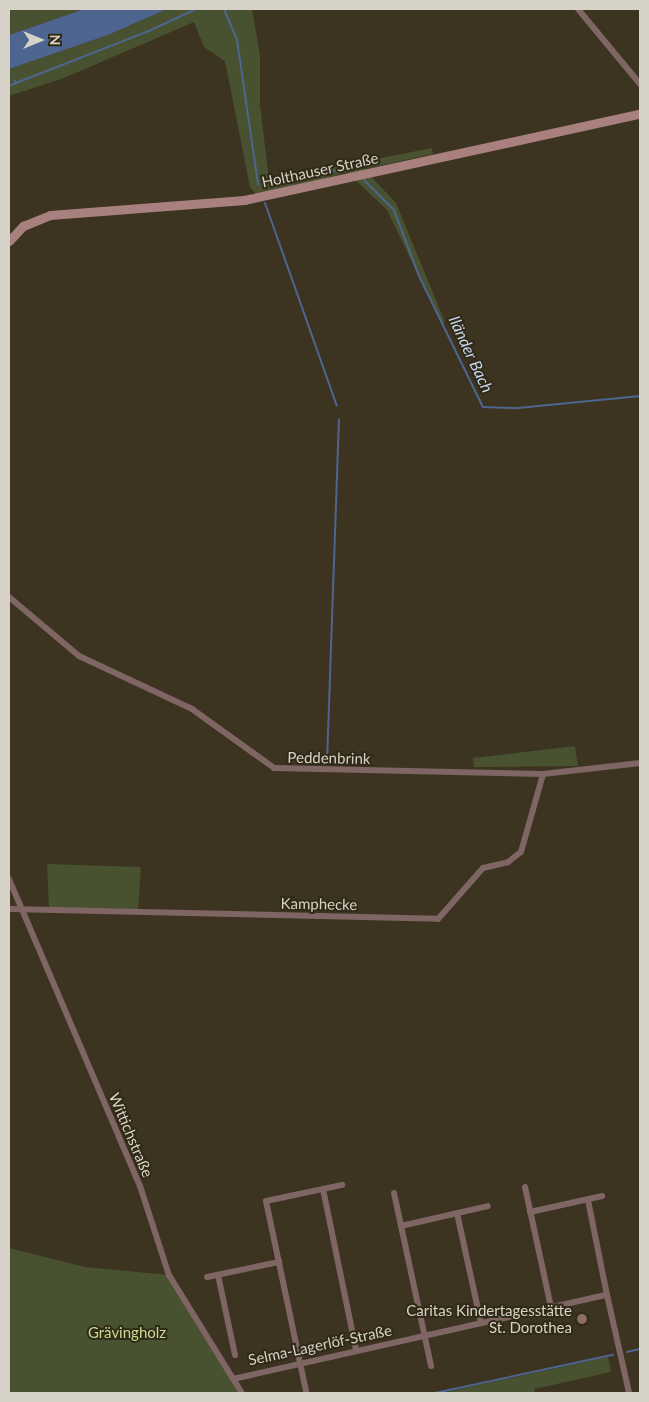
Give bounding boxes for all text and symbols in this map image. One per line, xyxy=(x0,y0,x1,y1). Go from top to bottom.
north arrow xyxy=(15,15,65,65)
text: N xyxy=(47,35,64,45)
street label: Holthauser Straße xyxy=(260,149,380,191)
water label: Iländer Bach xyxy=(445,312,497,396)
street label: Peddenbrink xyxy=(287,748,371,768)
street label: Kamphecke xyxy=(281,894,357,914)
street label: Wittichstraße xyxy=(105,1090,157,1180)
place label: Caritas Kindertagesstätte St. Dorothea xyxy=(406,1301,572,1336)
marker: Caritas Kindertagesstätte St. Dorothea xyxy=(576,1313,588,1325)
street label: Selma-Lagerlöf-Straße xyxy=(247,1321,393,1369)
park label: Grävingholz xyxy=(88,1324,166,1342)

